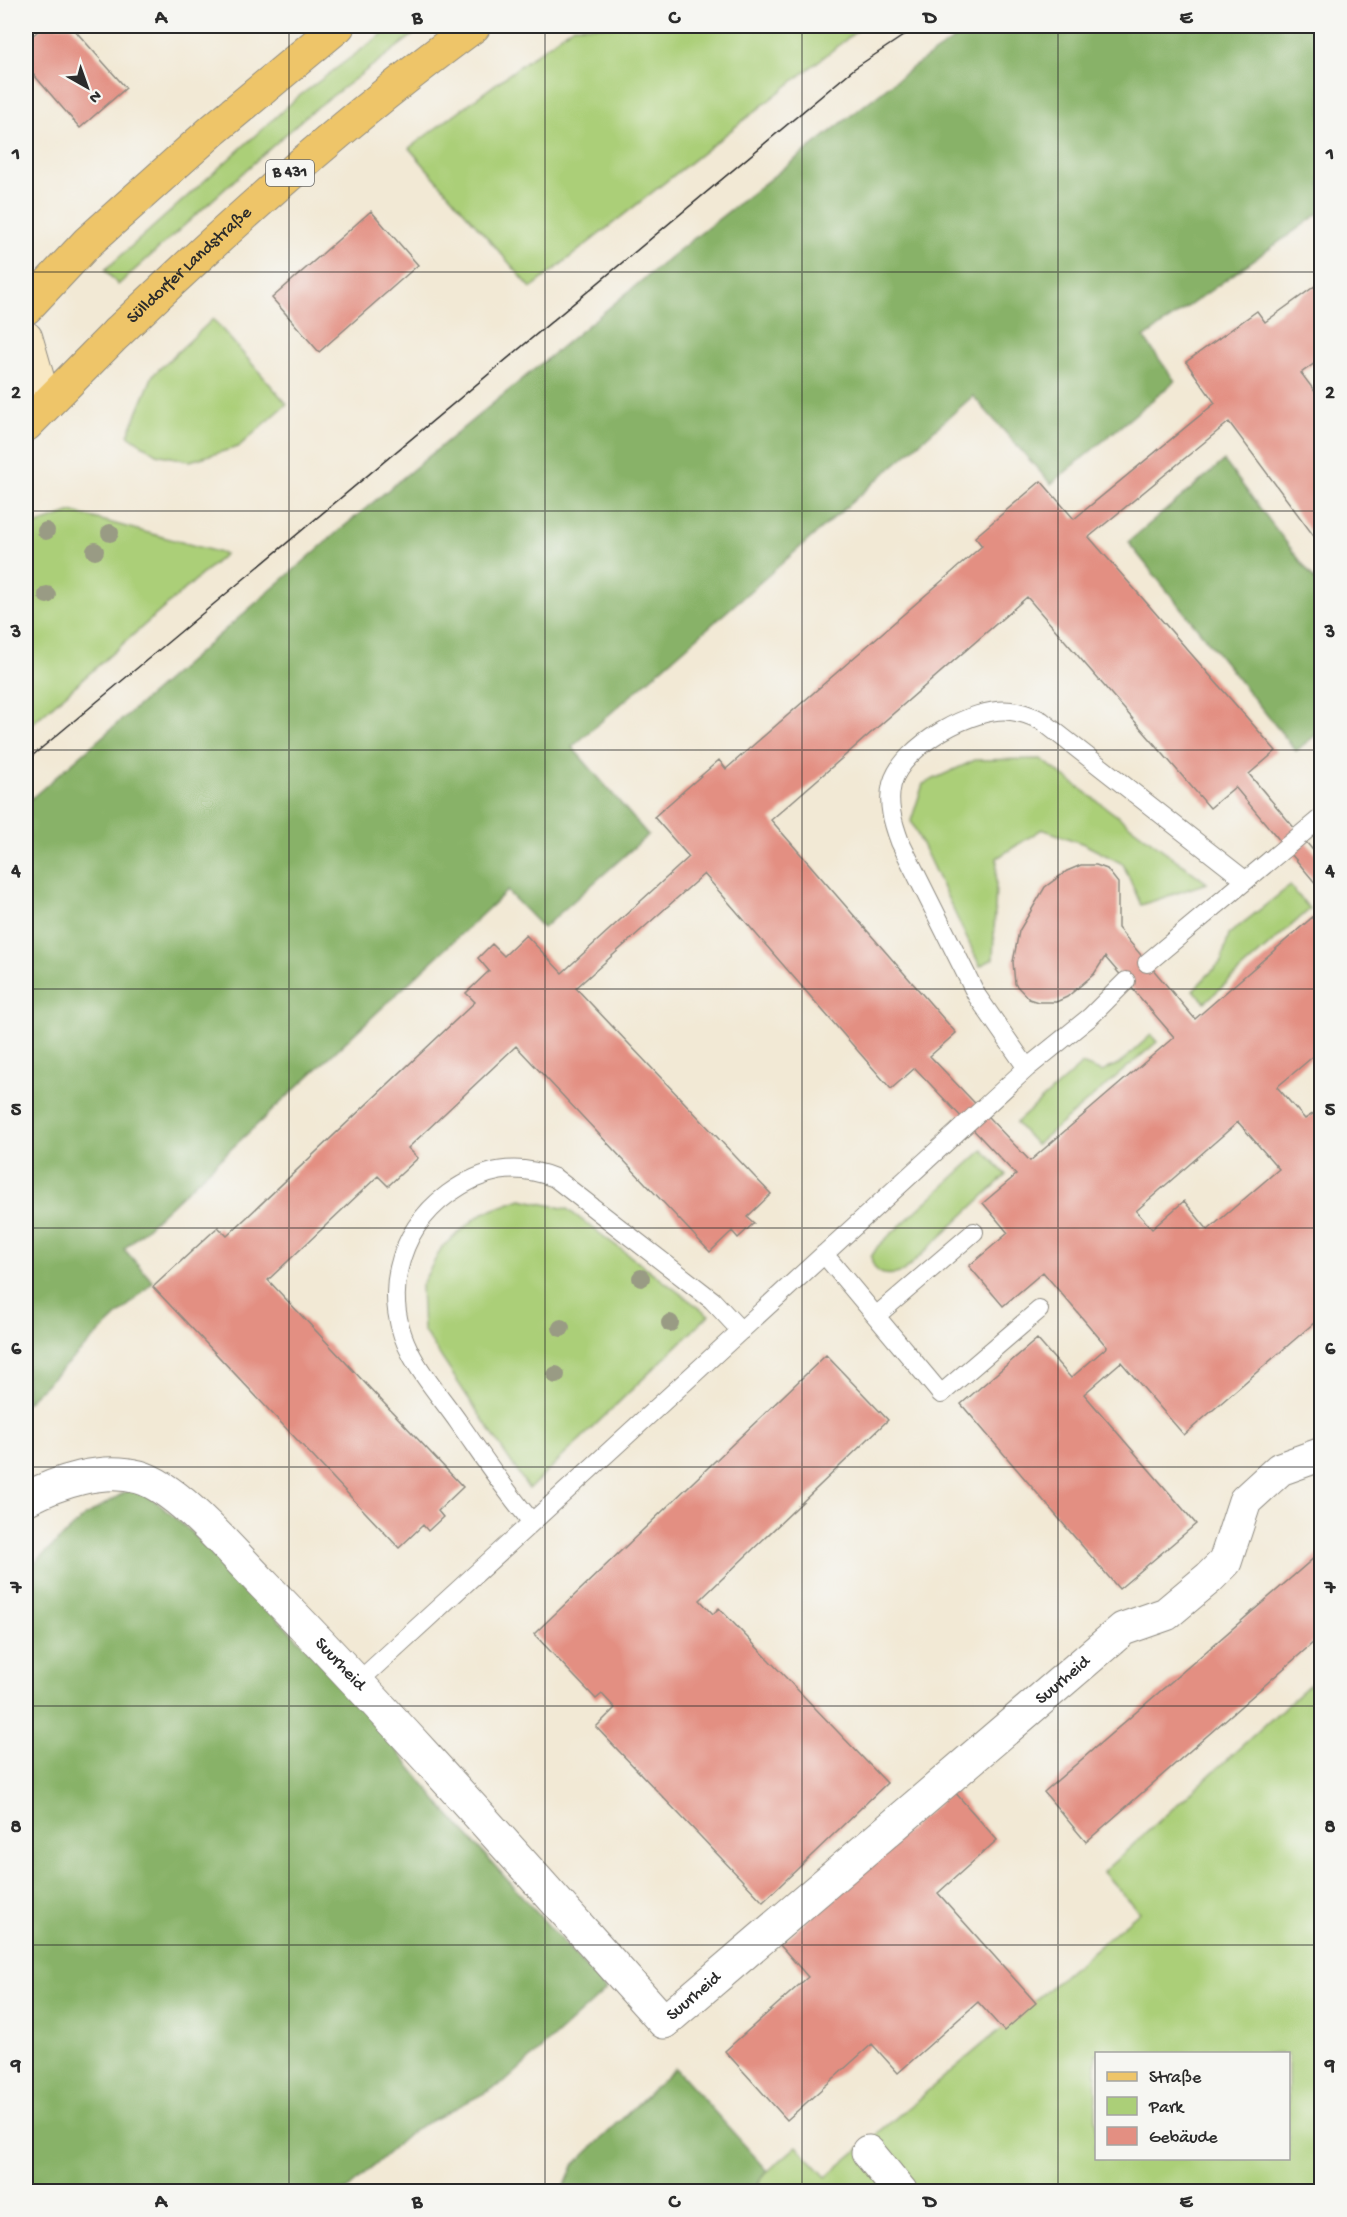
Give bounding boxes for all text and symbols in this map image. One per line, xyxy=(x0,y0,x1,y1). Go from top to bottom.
text: A xyxy=(154,8,169,31)
text: B xyxy=(411,8,423,31)
text: C xyxy=(668,8,682,31)
text: D xyxy=(921,8,937,31)
text: E xyxy=(1180,8,1194,31)
north arrow xyxy=(57,57,117,117)
text: N xyxy=(84,85,105,107)
text: 1 xyxy=(11,144,20,167)
text: 1 xyxy=(1325,144,1334,167)
road number: B 431 xyxy=(266,160,314,186)
street label: Sülldorfer Landstraße xyxy=(123,202,257,328)
text: 2 xyxy=(11,383,21,406)
text: 2 xyxy=(1325,383,1335,406)
text: 3 xyxy=(10,622,21,645)
text: 3 xyxy=(1324,622,1335,645)
text: 4 xyxy=(10,861,21,884)
text: 4 xyxy=(1324,861,1335,884)
text: 5 xyxy=(11,1100,22,1123)
text: 5 xyxy=(1325,1100,1336,1123)
text: 6 xyxy=(11,1339,22,1362)
text: 6 xyxy=(1325,1339,1336,1362)
text: 7 xyxy=(10,1578,23,1601)
text: 7 xyxy=(1324,1578,1337,1601)
street label: Suurheid xyxy=(310,1633,371,1696)
street label: Suurheid xyxy=(1031,1650,1096,1710)
text: 8 xyxy=(11,1817,22,1840)
text: 8 xyxy=(1325,1817,1336,1840)
street label: Suurheid xyxy=(662,1966,726,2026)
legend xyxy=(1095,2052,1290,2160)
text: 9 xyxy=(10,2056,21,2079)
text: 9 xyxy=(1324,2056,1335,2079)
text: Straße xyxy=(1149,2068,1202,2089)
text: Park xyxy=(1148,2098,1185,2119)
text: Gebäude xyxy=(1149,2128,1218,2149)
text: A xyxy=(154,2192,169,2215)
text: B xyxy=(411,2192,423,2215)
text: C xyxy=(668,2192,682,2215)
text: D xyxy=(921,2192,937,2215)
text: E xyxy=(1180,2192,1194,2215)

